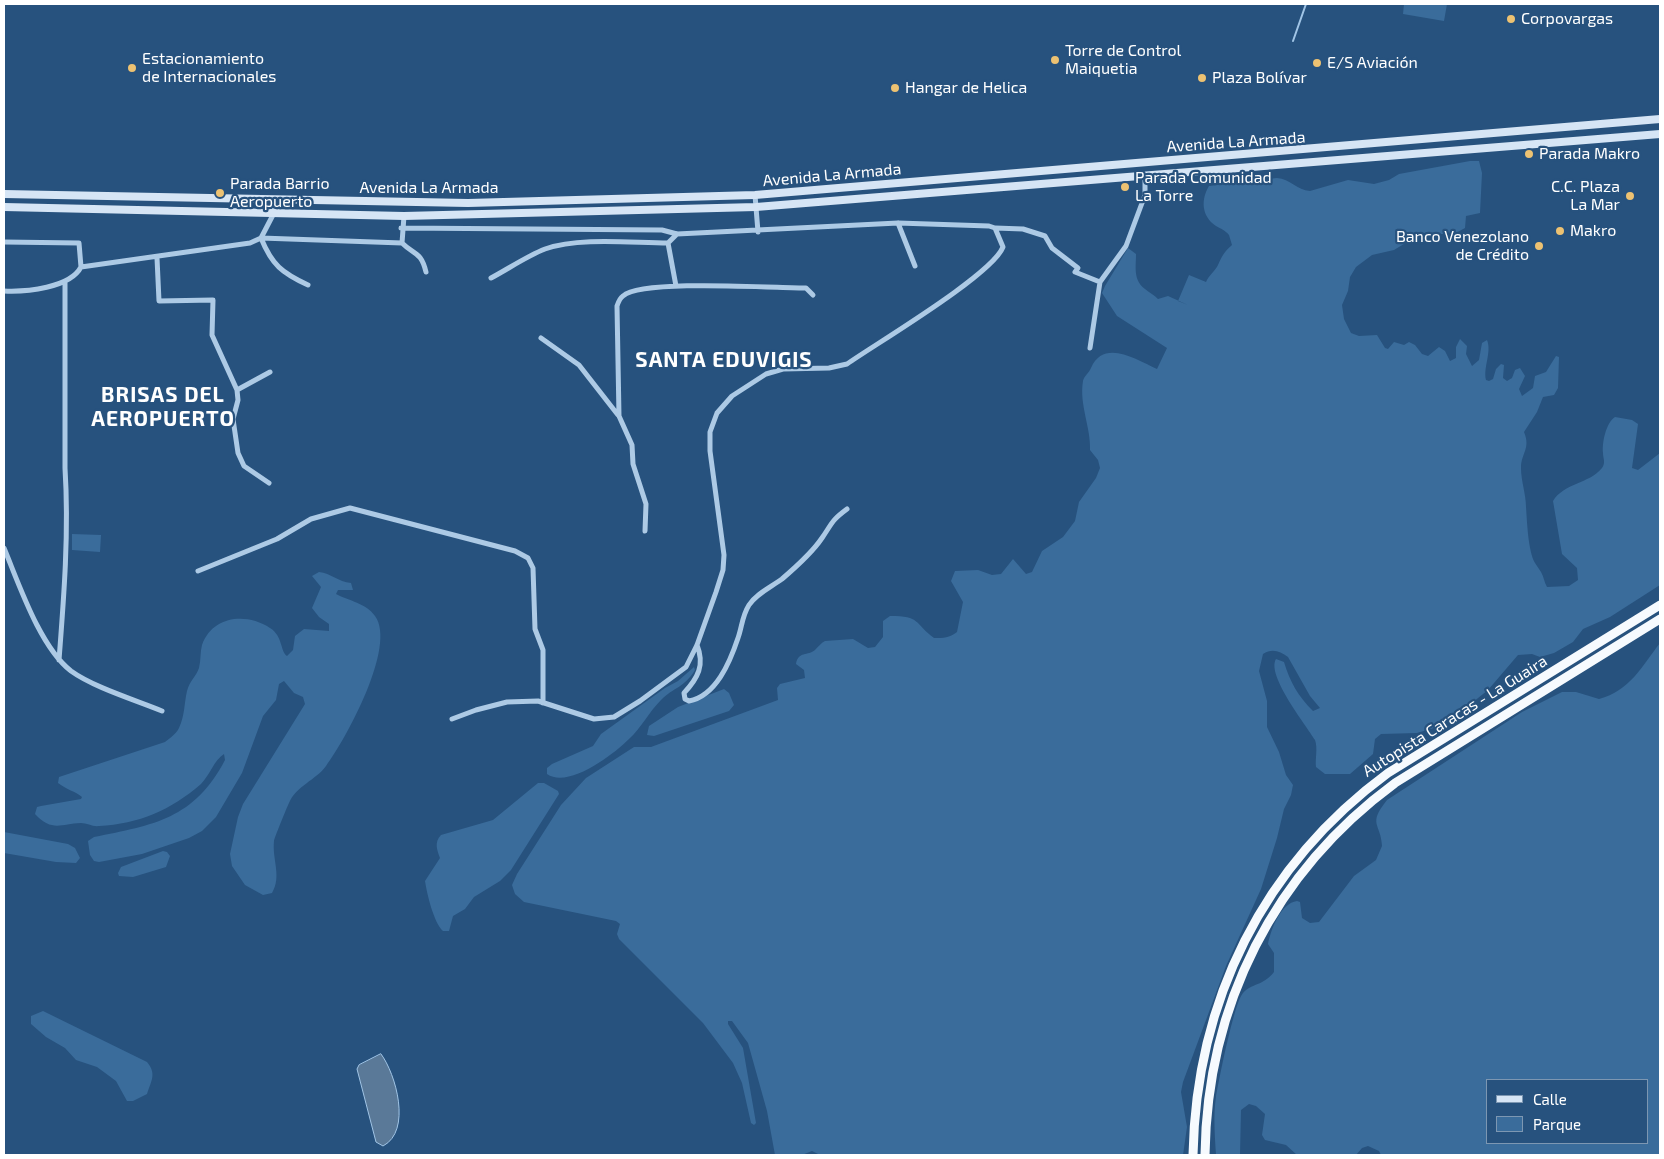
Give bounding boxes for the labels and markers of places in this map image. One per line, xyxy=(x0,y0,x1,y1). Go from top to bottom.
place label: Corpovargas xyxy=(1521,9,1613,29)
marker: Corpovargas xyxy=(1505,13,1517,25)
place label: Torre de Control Maiquetia xyxy=(1065,41,1181,79)
place label: Estacionamiento de Internacionales xyxy=(142,49,276,87)
place label: E/S Aviación xyxy=(1327,53,1418,73)
marker: Torre de Control Maiquetia xyxy=(1049,54,1061,66)
marker: E/S Aviación xyxy=(1311,57,1323,69)
marker: Estacionamiento de Internacionales xyxy=(126,62,138,74)
place label: Plaza Bolívar xyxy=(1212,68,1307,88)
marker: Plaza Bolívar xyxy=(1196,72,1208,84)
place label: Hangar de Helica xyxy=(905,78,1027,98)
marker: Hangar de Helica xyxy=(889,82,901,94)
place label: Parada Makro xyxy=(1539,144,1640,164)
marker: Parada Makro xyxy=(1523,148,1535,160)
place label: Parada Comunidad La Torre xyxy=(1135,168,1272,206)
place label: Parada Barrio Aeropuerto xyxy=(230,174,329,212)
place label: C.C. Plaza La Mar xyxy=(1551,177,1620,215)
marker: Parada Comunidad La Torre xyxy=(1119,181,1131,193)
marker: Parada Barrio Aeropuerto xyxy=(214,187,226,199)
marker: C.C. Plaza La Mar xyxy=(1624,190,1636,202)
place label: Makro xyxy=(1570,221,1616,241)
marker: Makro xyxy=(1554,225,1566,237)
place label: Banco Venezolano de Crédito xyxy=(1396,227,1529,265)
marker: Banco Venezolano de Crédito xyxy=(1533,240,1545,252)

